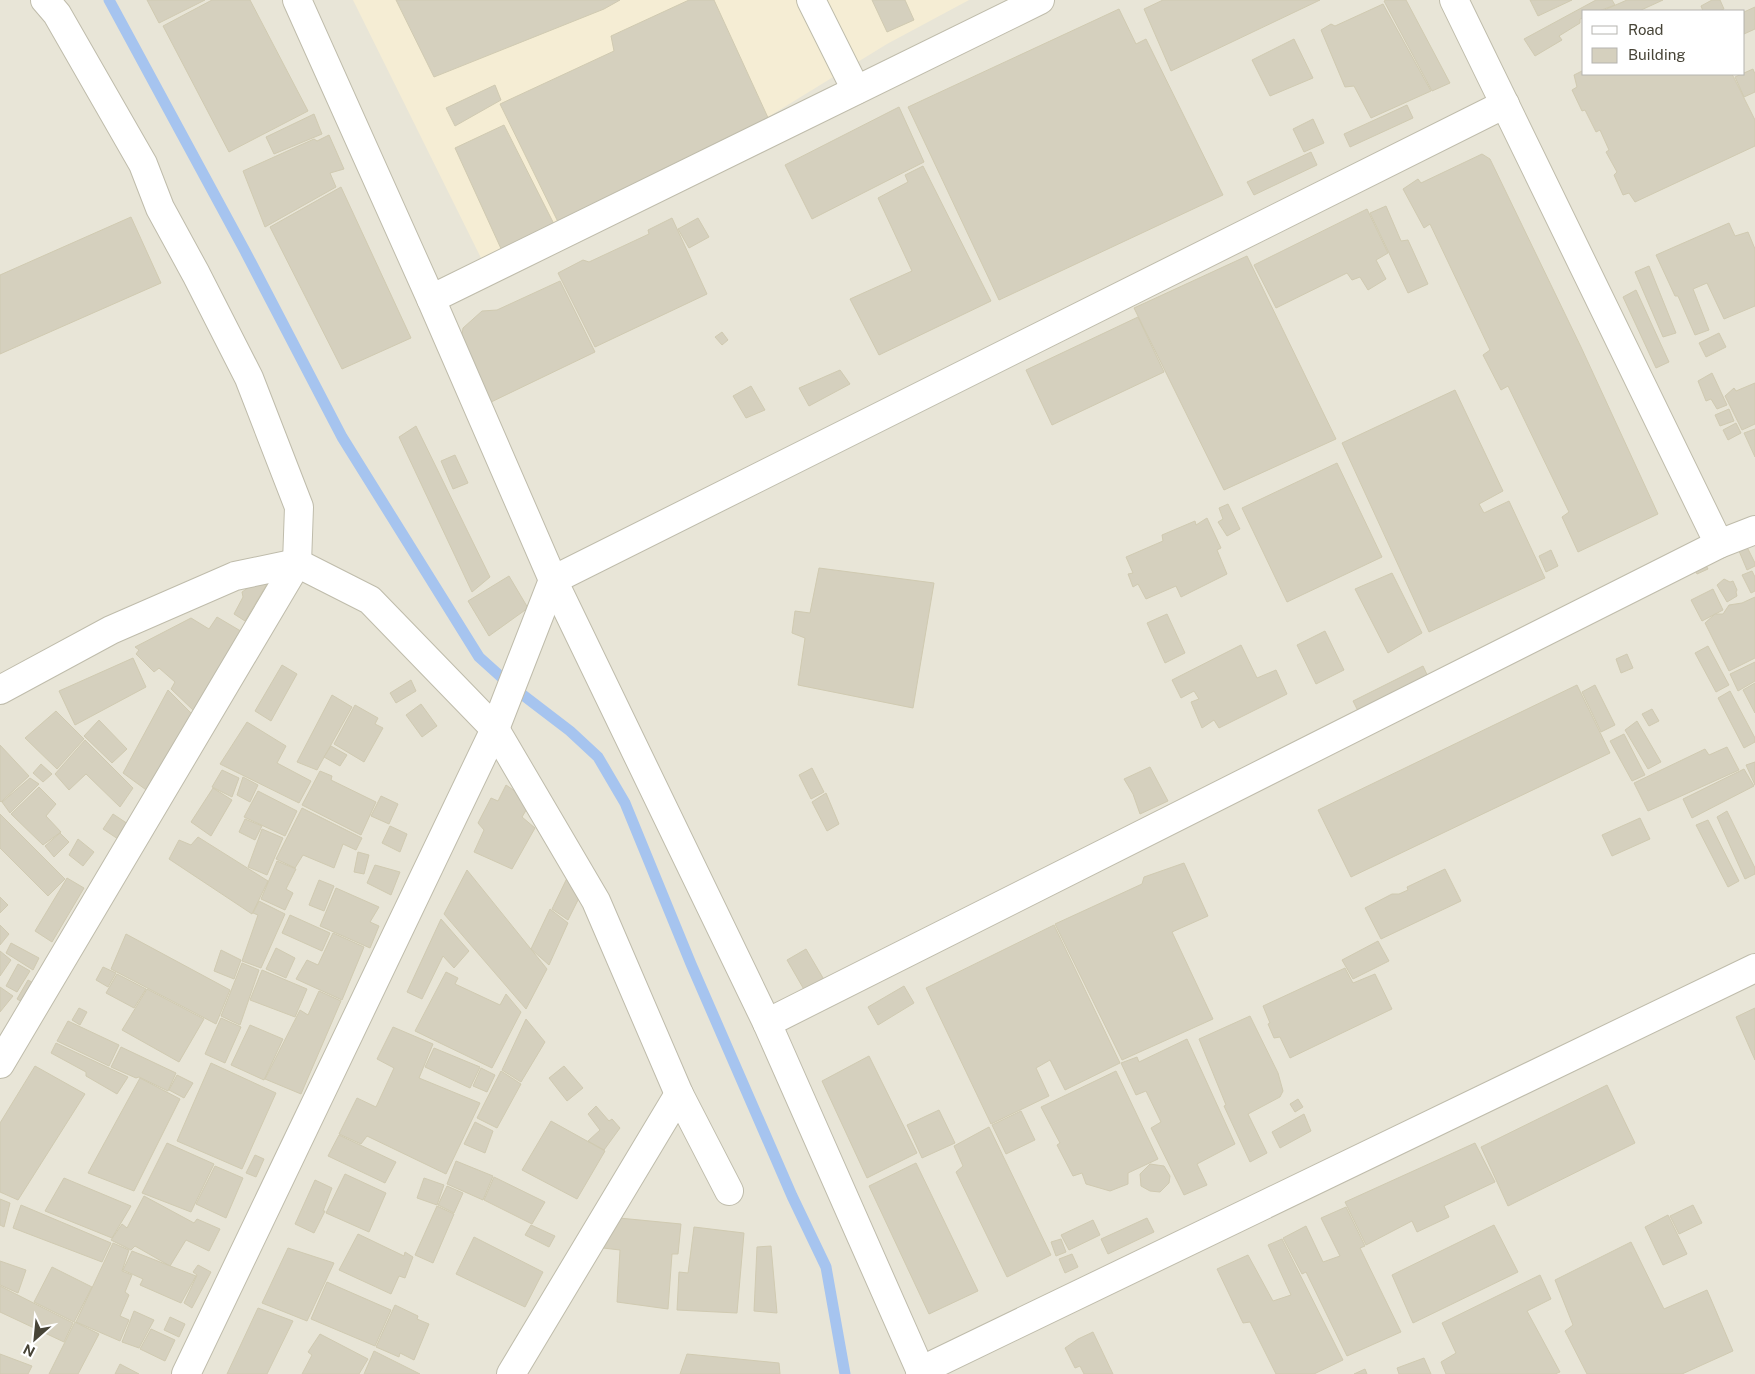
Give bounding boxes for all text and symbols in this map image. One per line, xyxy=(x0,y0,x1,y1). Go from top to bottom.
legend xyxy=(1582,10,1745,75)
text: Road xyxy=(1628,21,1664,38)
text: Building xyxy=(1628,46,1686,63)
north arrow xyxy=(10,1314,60,1364)
text: N xyxy=(21,1341,38,1360)

